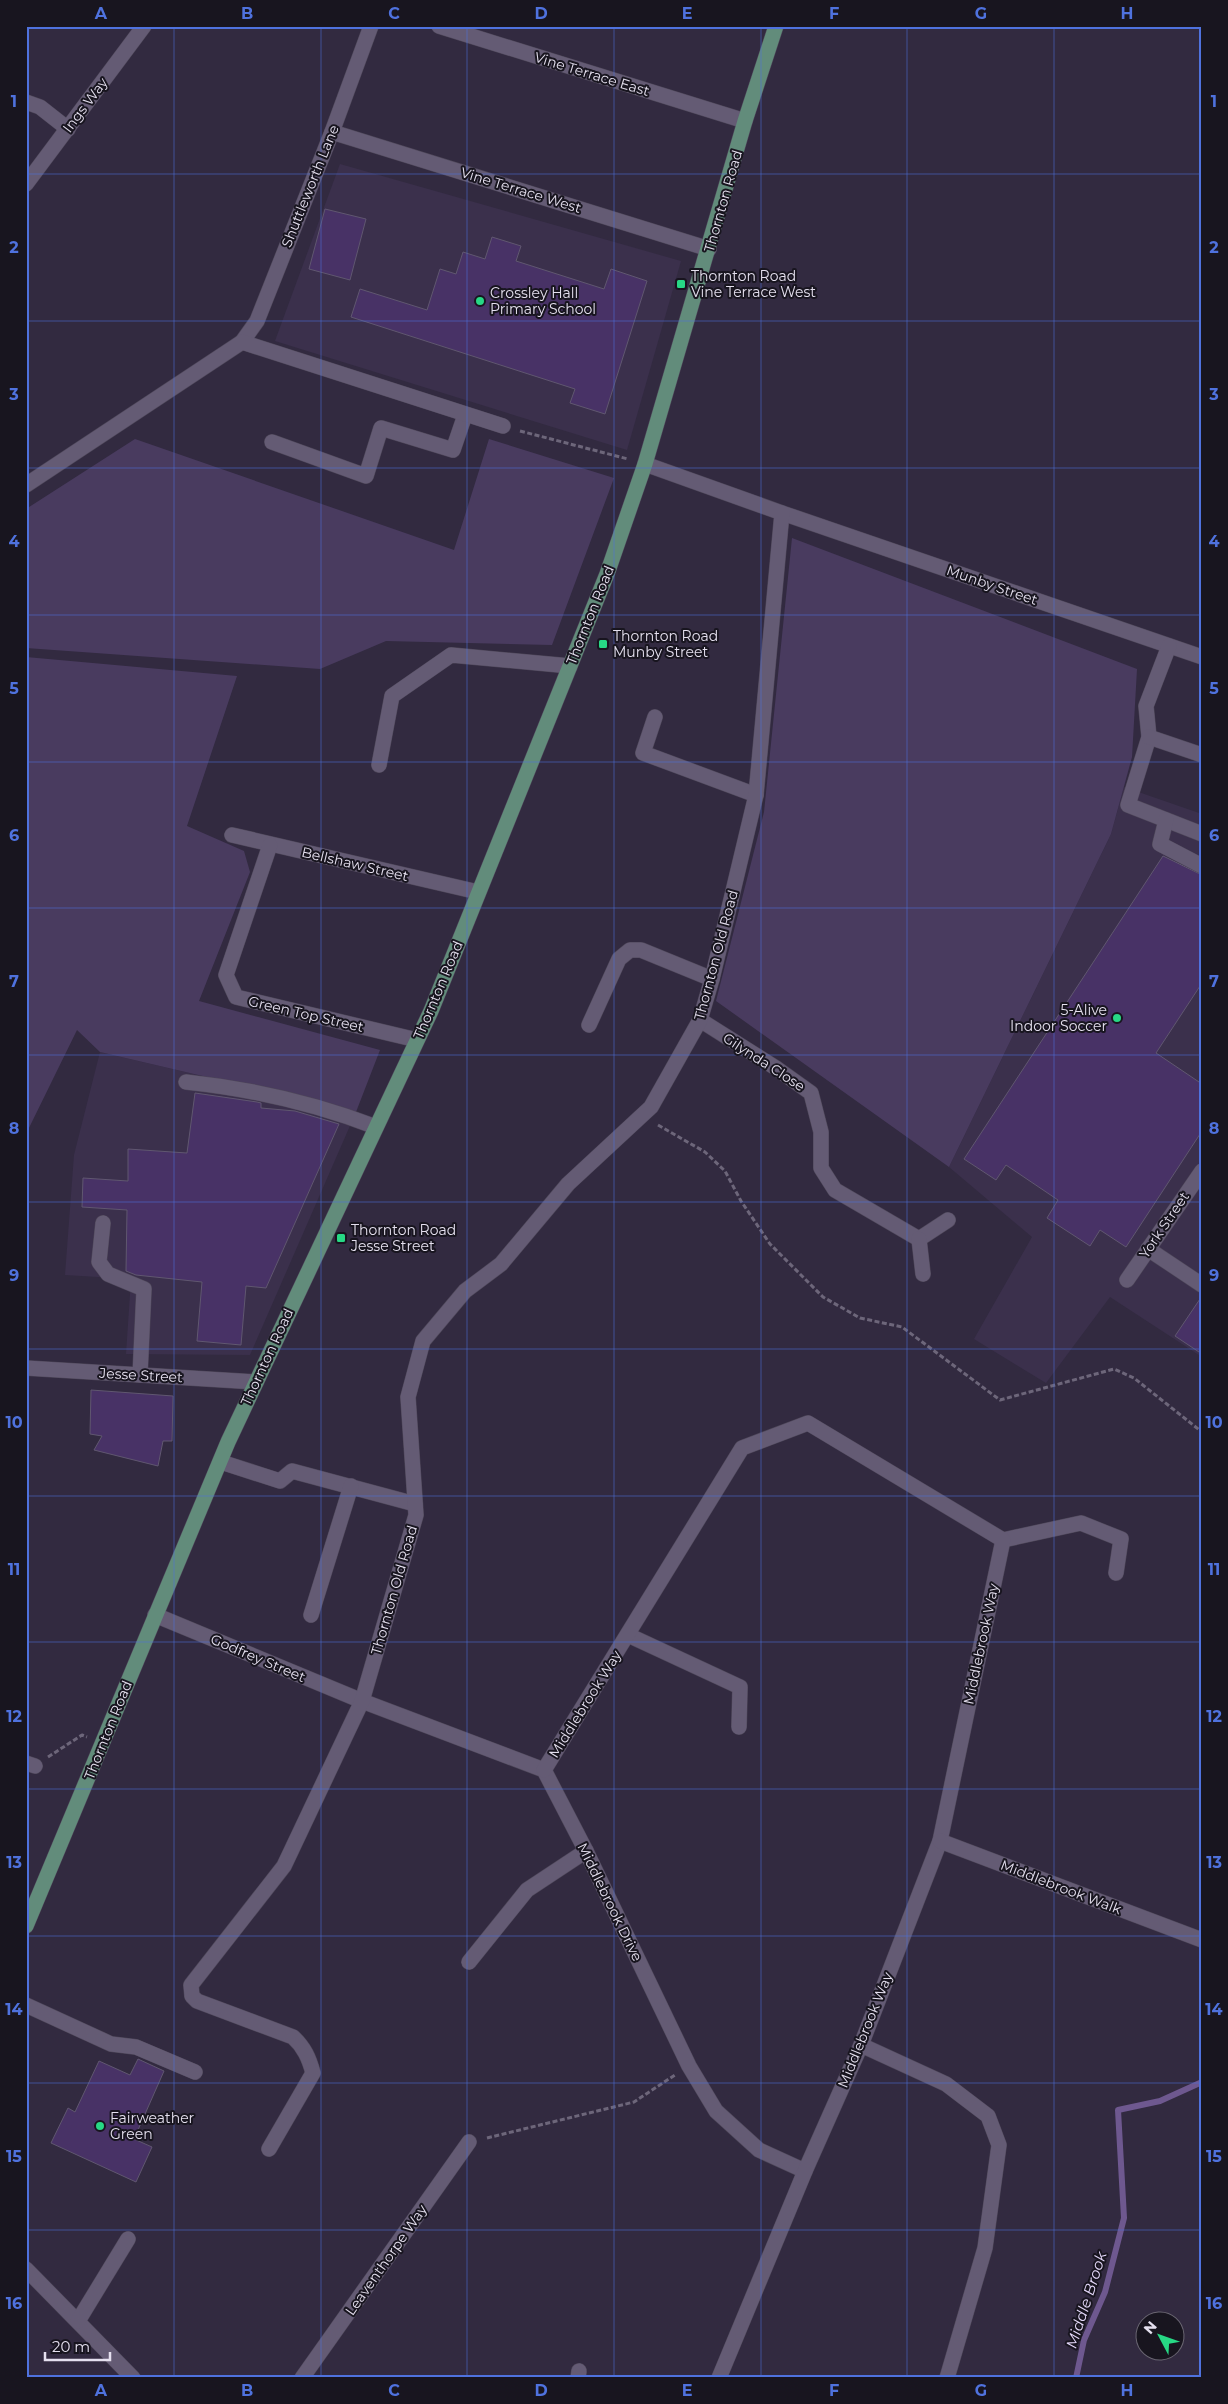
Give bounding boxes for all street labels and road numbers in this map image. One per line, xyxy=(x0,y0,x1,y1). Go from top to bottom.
street label: Vine Terrace East xyxy=(532,48,652,100)
street label: Ings Way xyxy=(59,74,112,136)
street label: Shuttleworth Lane xyxy=(277,122,343,250)
street label: Thornton Road xyxy=(700,148,746,254)
street label: Vine Terrace West xyxy=(459,163,584,217)
street label: Munby Street xyxy=(944,561,1040,609)
street label: Thornton Road xyxy=(562,563,618,667)
street label: Bellshaw Street xyxy=(300,843,411,885)
street label: Thornton Old Road xyxy=(690,888,742,1022)
street label: Thornton Road xyxy=(409,938,467,1042)
street label: Green Top Street xyxy=(247,992,366,1036)
street label: Gilynda Close xyxy=(719,1029,809,1095)
street label: York Street xyxy=(1135,1188,1193,1262)
street label: Thornton Road xyxy=(237,1306,297,1408)
street label: Jesse Street xyxy=(98,1364,184,1386)
street label: Thornton Old Road xyxy=(367,1523,421,1657)
street label: Middlebrook Way xyxy=(959,1581,1003,1706)
street label: Godfrey Street xyxy=(208,1630,308,1686)
street label: Middlebrook Way xyxy=(545,1647,625,1761)
street label: Thornton Road xyxy=(80,1678,136,1782)
street label: Middlebrook Drive xyxy=(574,1840,646,1964)
street label: Middlebrook Walk xyxy=(998,1856,1125,1919)
street label: Middlebrook Way xyxy=(834,1969,897,2091)
street label: Leaventhorpe Way xyxy=(341,2201,431,2319)

